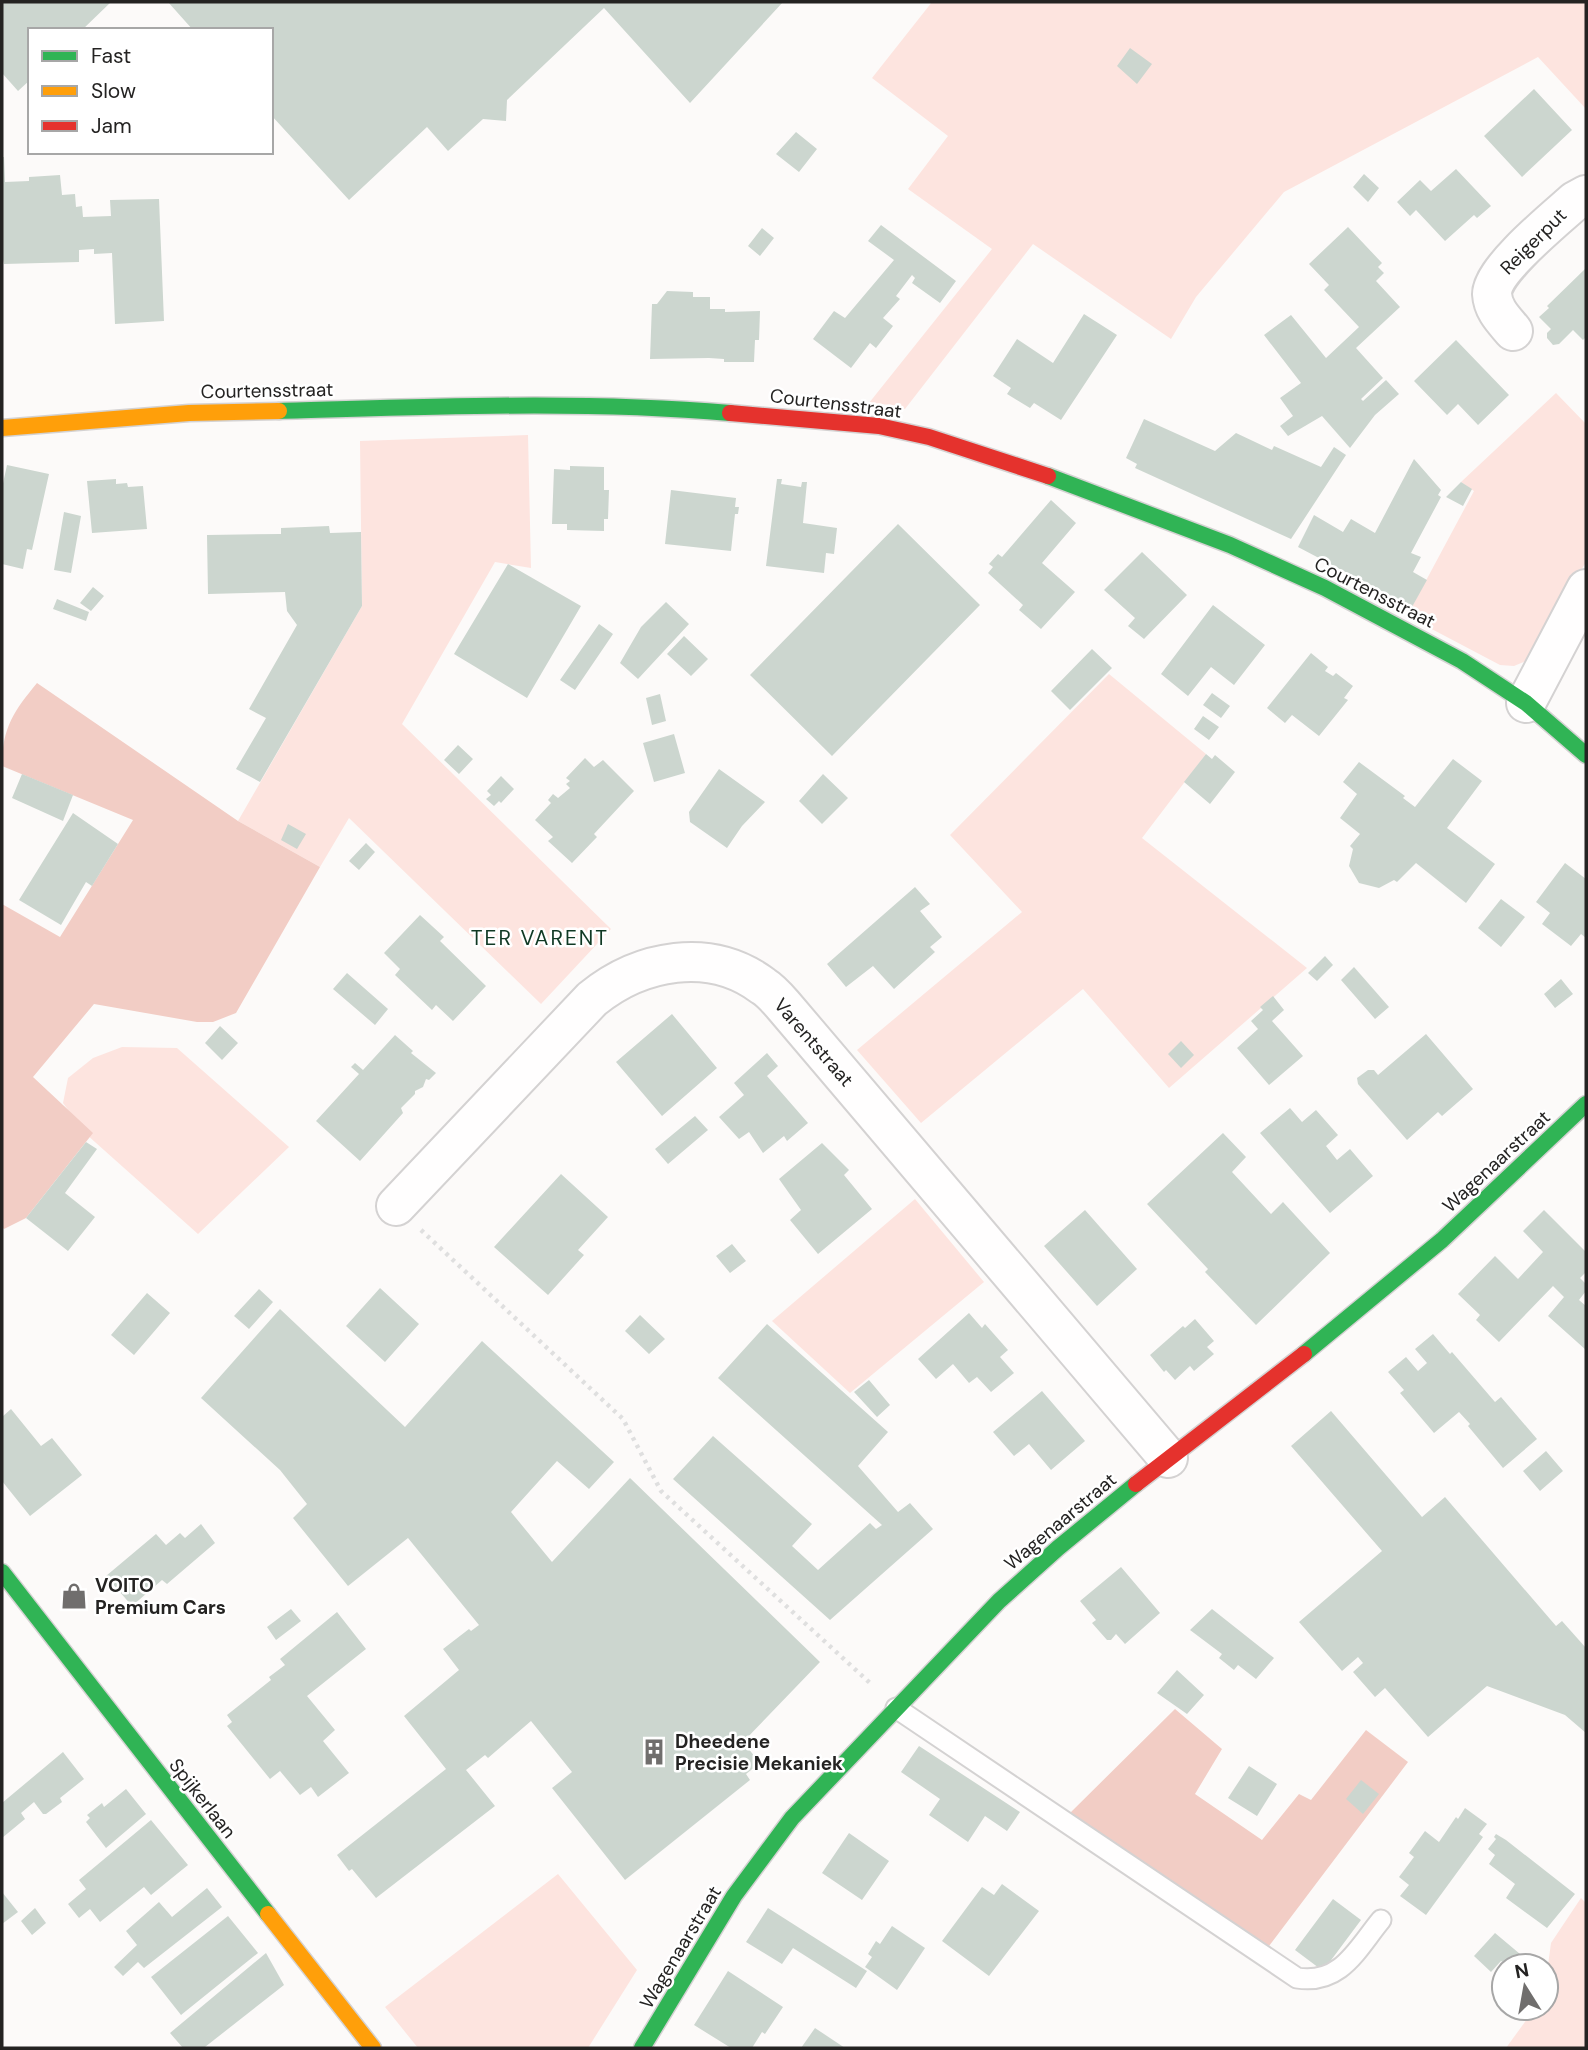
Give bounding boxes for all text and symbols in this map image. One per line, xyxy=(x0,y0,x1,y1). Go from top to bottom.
legend xyxy=(28,28,273,154)
text: Fast xyxy=(91,42,131,70)
text: Slow xyxy=(91,77,136,105)
text: Jam xyxy=(91,112,132,140)
street label: Reigerput xyxy=(1495,203,1572,280)
street label: Courtensstraat xyxy=(200,377,334,404)
street label: Courtensstraat xyxy=(769,383,903,424)
street label: Courtensstraat xyxy=(1310,551,1440,634)
district label: TER VARENT xyxy=(471,924,609,952)
street label: Varentstraat xyxy=(768,993,859,1092)
street label: Wagenaarstraat xyxy=(1437,1105,1556,1218)
street label: Wagenaarstraat xyxy=(999,1467,1122,1576)
place label: VOITO Premium Cars xyxy=(95,1573,226,1620)
shop icon: VOITO Premium Cars xyxy=(59,1581,89,1611)
place label: Dheedene Precisie Mekaniek xyxy=(675,1729,843,1776)
building icon: Dheedene Precisie Mekaniek xyxy=(639,1737,669,1767)
street label: Spijkerlaan xyxy=(164,1753,242,1843)
street label: Wagenaarstraat xyxy=(634,1881,727,2013)
north arrow xyxy=(1490,1952,1560,2022)
text: N xyxy=(1513,1957,1531,1984)

